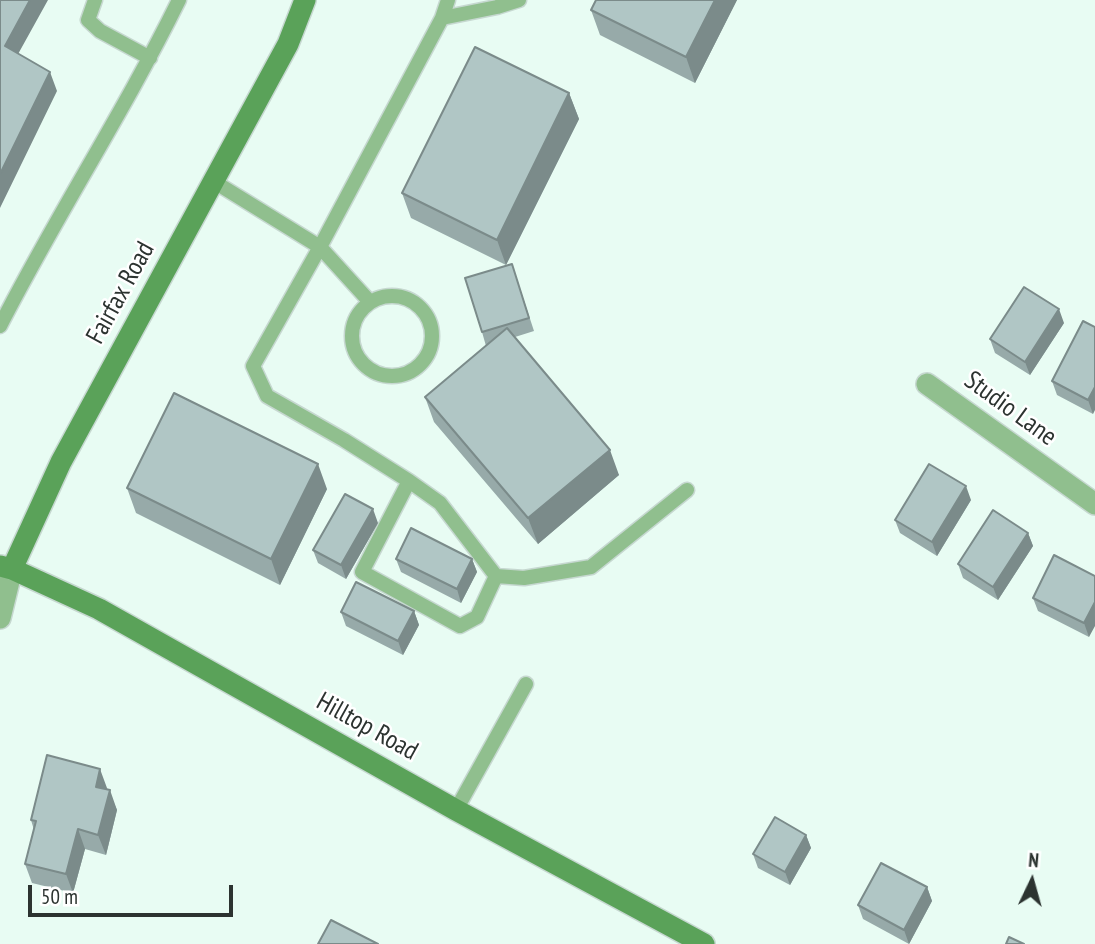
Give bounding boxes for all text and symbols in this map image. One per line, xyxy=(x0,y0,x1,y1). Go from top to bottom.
street label: Fairfax Road xyxy=(80,237,162,349)
street label: Studio Lane xyxy=(958,365,1062,453)
street label: Hilltop Road xyxy=(311,686,423,768)
north arrow xyxy=(997,846,1067,916)
text: N xyxy=(1028,848,1040,872)
scale bar xyxy=(32,870,236,914)
text: 50 m xyxy=(41,883,78,910)

